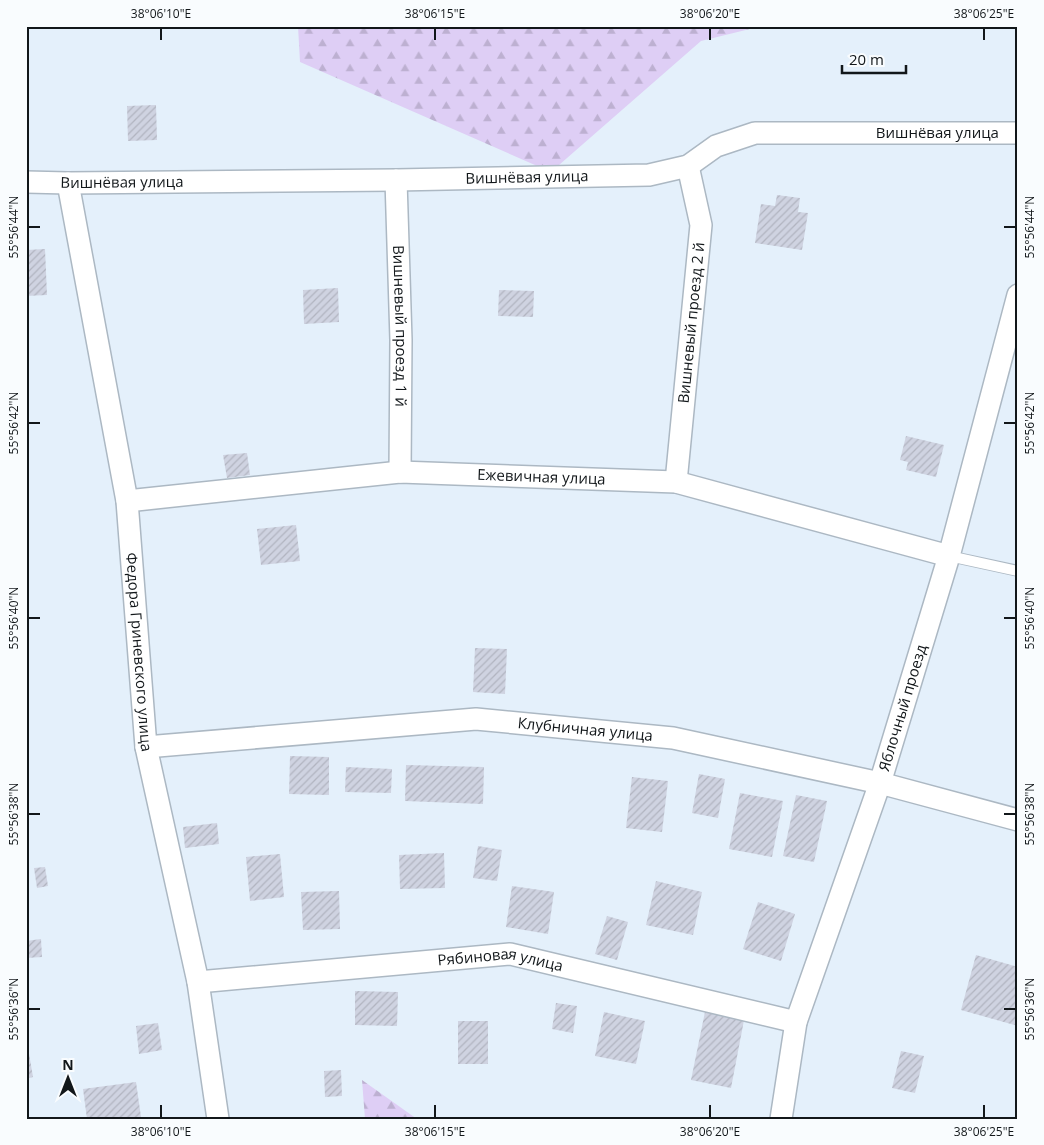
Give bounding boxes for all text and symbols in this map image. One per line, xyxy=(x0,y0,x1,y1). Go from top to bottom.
text: 38°06'10"E xyxy=(131,5,191,22)
text: 38°06'15"E xyxy=(405,5,465,22)
text: 38°06'20"E xyxy=(680,5,740,22)
text: 38°06'25"E xyxy=(954,5,1014,22)
scale bar xyxy=(842,42,905,74)
text: 20 m xyxy=(849,49,884,69)
street label: Вишнёвая улица xyxy=(876,122,999,142)
street label: Вишнёвая улица xyxy=(465,165,589,188)
street label: Вишнёвая улица xyxy=(60,171,184,192)
text: 55°56'44"N xyxy=(5,196,22,258)
text: 55°56'44"N xyxy=(1021,196,1038,258)
street label: Вишневый проезд 2 й xyxy=(673,241,708,404)
street label: Вишневый проезд 1 й xyxy=(389,245,412,407)
text: 55°56'42"N xyxy=(5,392,22,454)
text: 55°56'42"N xyxy=(1021,392,1038,454)
street label: Ежевичная улица xyxy=(477,464,606,488)
street label: Федора Гриневского улица xyxy=(122,552,158,753)
text: 55°56'40"N xyxy=(5,587,22,649)
text: 55°56'40"N xyxy=(1021,587,1038,649)
street label: Яблочный проезд xyxy=(873,641,931,773)
street label: Клубничная улица xyxy=(517,712,654,745)
text: 55°56'38"N xyxy=(5,783,22,845)
text: 55°56'38"N xyxy=(1021,783,1038,845)
street label: Рябиновая улица xyxy=(437,943,565,975)
text: 55°56'36"N xyxy=(5,978,22,1040)
text: 55°56'36"N xyxy=(1021,978,1038,1040)
north arrow xyxy=(42,1052,92,1102)
text: N xyxy=(62,1055,74,1074)
text: 38°06'10"E xyxy=(131,1123,191,1140)
text: 38°06'15"E xyxy=(405,1123,465,1140)
text: 38°06'20"E xyxy=(680,1123,740,1140)
text: 38°06'25"E xyxy=(954,1123,1014,1140)

